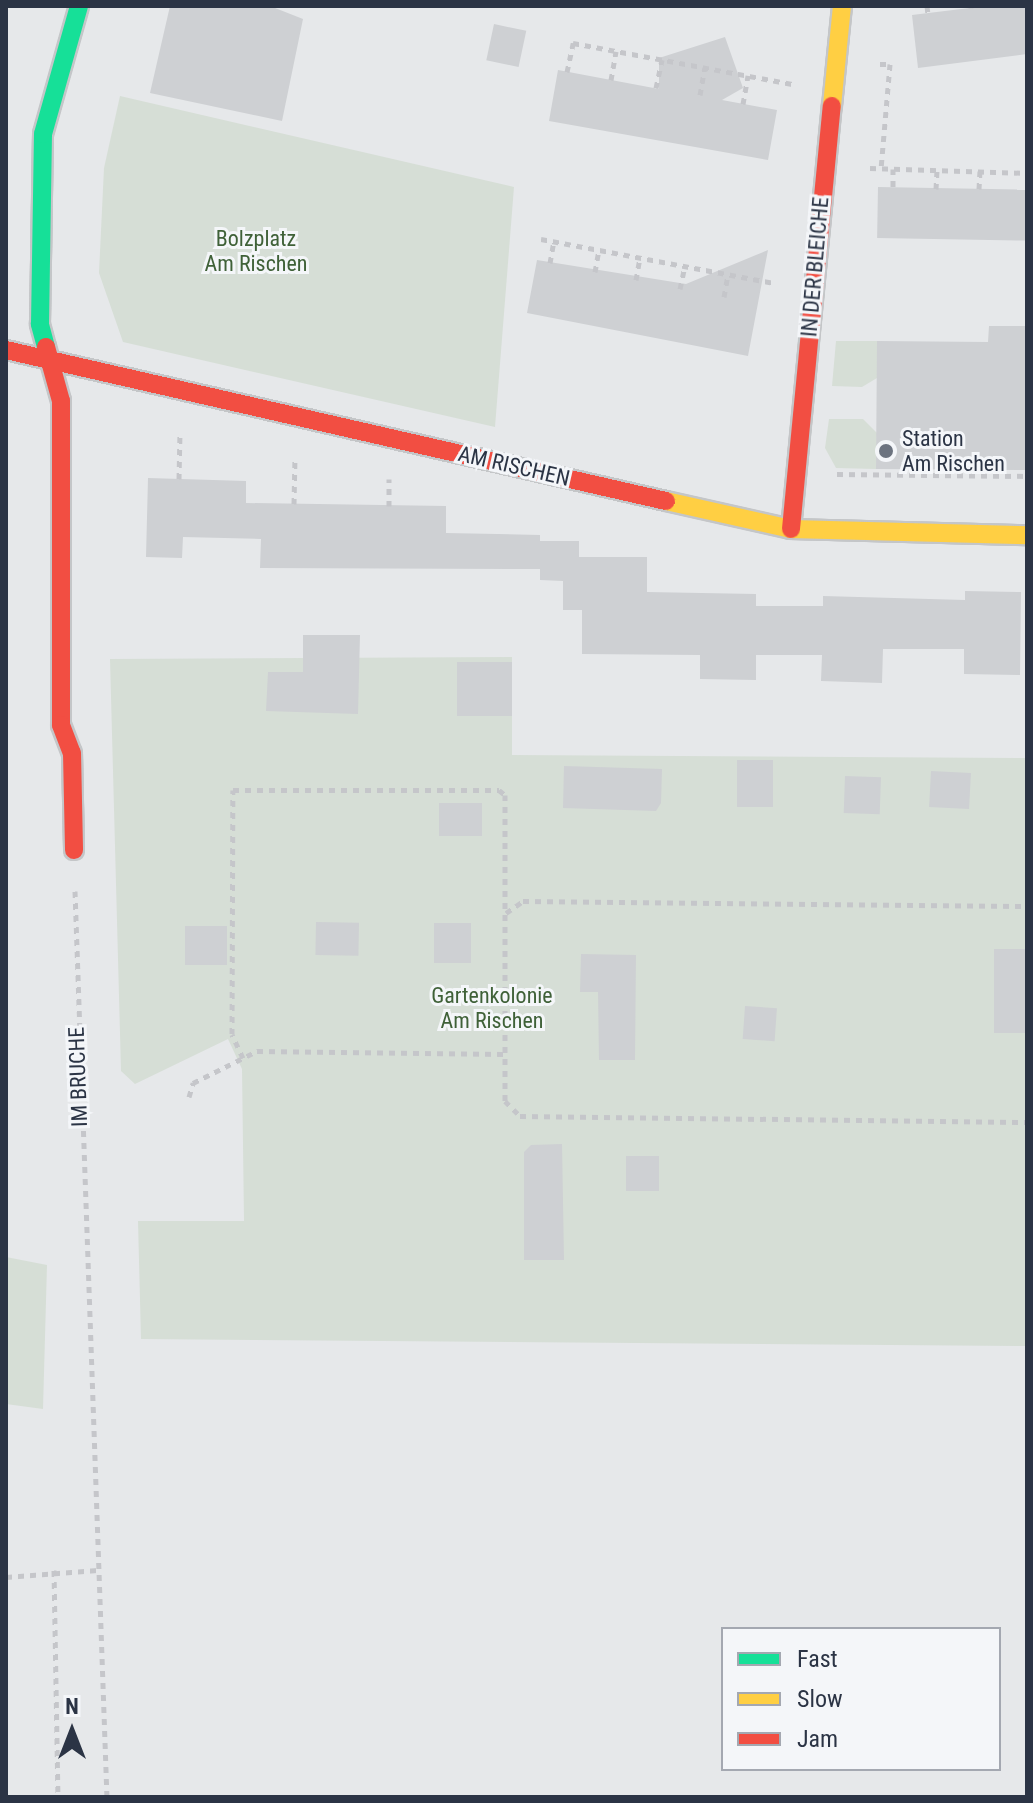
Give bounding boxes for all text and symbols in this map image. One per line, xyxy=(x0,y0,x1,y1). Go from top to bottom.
street label: IN DER BLEICHE xyxy=(796,196,834,338)
park label: Bolzplatz Am Rischen xyxy=(205,225,307,276)
place label: Station Am Rischen xyxy=(902,425,1005,476)
street label: AM RISCHEN xyxy=(456,440,572,492)
marker: Station Am Rischen xyxy=(877,442,895,460)
park label: Gartenkolonie Am Rischen xyxy=(431,982,553,1034)
street label: IM BRUCHE xyxy=(63,1026,93,1128)
legend xyxy=(721,1627,1001,1771)
text: Fast xyxy=(797,1645,838,1673)
text: Slow xyxy=(797,1685,843,1713)
north arrow xyxy=(32,1691,112,1771)
text: N xyxy=(65,1694,79,1719)
text: Jam xyxy=(797,1725,838,1753)

